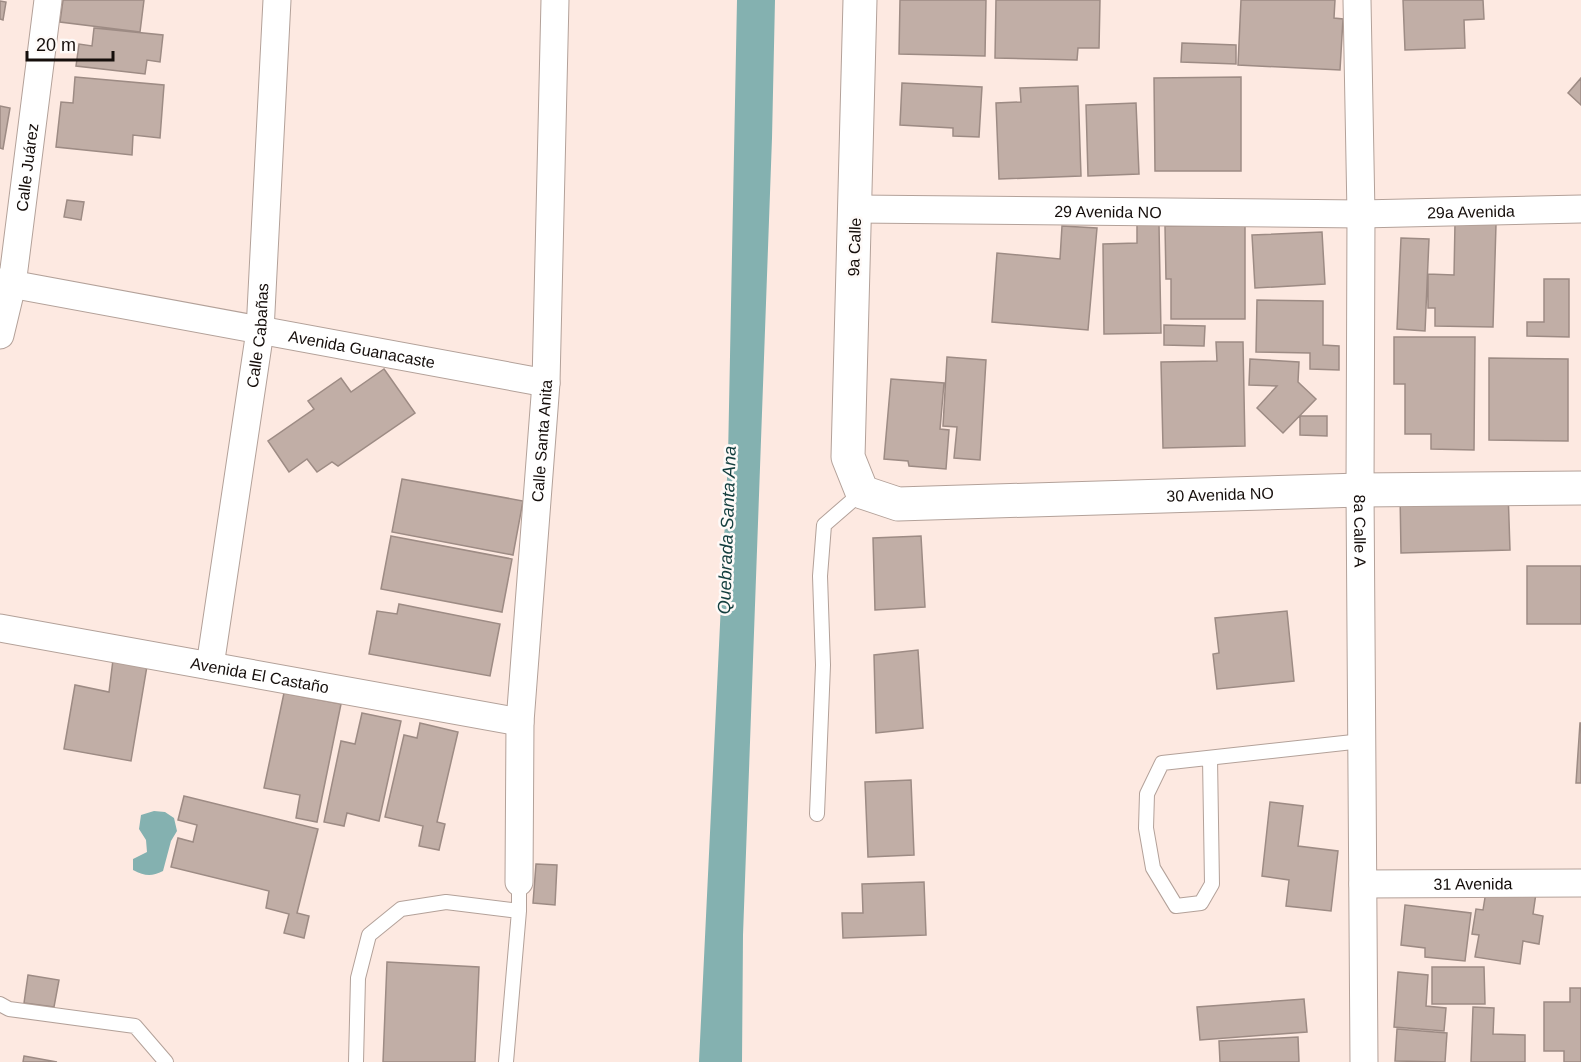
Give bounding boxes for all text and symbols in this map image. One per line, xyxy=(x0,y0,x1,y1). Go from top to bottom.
scale bar xyxy=(27,24,112,62)
text: 20 m xyxy=(36,35,76,55)
street label: Calle Juárez xyxy=(13,122,41,213)
street label: 29 Avenida NO xyxy=(1054,203,1162,221)
street label: 29a Avenida xyxy=(1427,203,1515,221)
street label: 9a Calle xyxy=(845,217,864,277)
street label: Calle Cabañas xyxy=(244,283,271,389)
street label: Avenida Guanacaste xyxy=(287,328,436,371)
street label: Calle Santa Anita xyxy=(529,379,555,503)
water label: Quebrada Santa Ana xyxy=(714,445,740,615)
street label: 30 Avenida NO xyxy=(1166,485,1274,505)
street label: 8a Calle A xyxy=(1351,494,1369,568)
street label: Avenida El Castaño xyxy=(189,655,330,696)
street label: 31 Avenida xyxy=(1433,875,1513,893)

